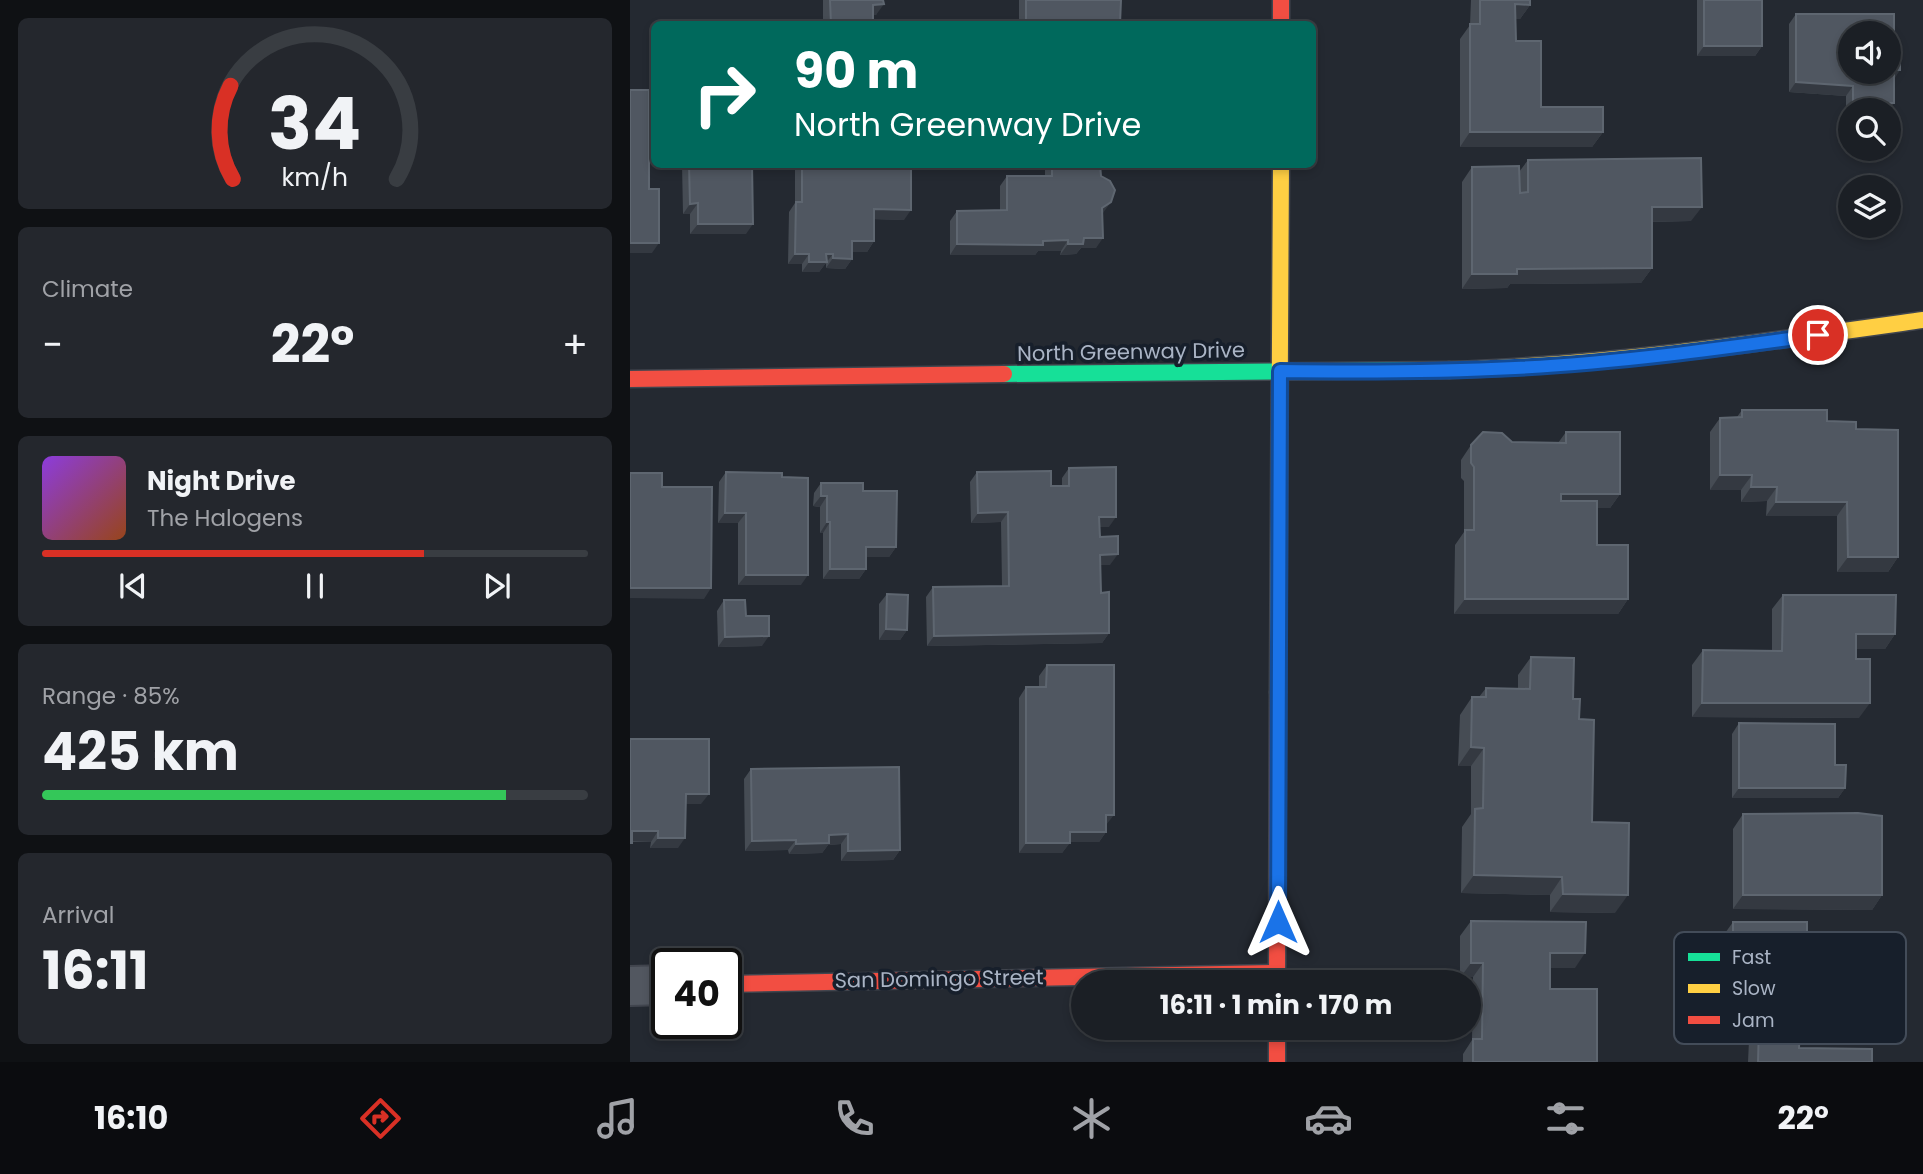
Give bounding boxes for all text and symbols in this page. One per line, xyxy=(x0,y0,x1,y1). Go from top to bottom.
map controls xyxy=(1838,21,1901,238)
button: sound xyxy=(1838,21,1901,84)
text: 90 m xyxy=(794,37,918,105)
icon: right xyxy=(679,49,770,140)
text: 34 xyxy=(268,74,362,175)
button: search xyxy=(1838,98,1901,161)
text: North Greenway Drive xyxy=(794,102,1141,147)
text: km/h xyxy=(282,160,348,195)
button: layers xyxy=(1838,175,1901,238)
text: Climate xyxy=(42,273,133,305)
pin xyxy=(1788,305,1848,365)
text: 22° xyxy=(271,308,354,381)
icon: arrive xyxy=(1799,316,1837,354)
text: − xyxy=(42,318,63,371)
text: + xyxy=(562,318,588,371)
street label: North Greenway Drive xyxy=(1017,335,1245,368)
text: Night Drive xyxy=(147,463,295,499)
text: The Halogens xyxy=(147,502,303,534)
icon: previous xyxy=(114,567,152,605)
icon: pause xyxy=(296,567,334,605)
icon: next xyxy=(478,567,516,605)
text: Range · 85% xyxy=(42,680,180,712)
text: 425 km xyxy=(42,715,239,788)
position arrow xyxy=(1241,885,1315,959)
text: Arrival xyxy=(42,899,114,931)
legend xyxy=(1674,932,1906,1044)
text: 16:11 xyxy=(42,934,149,1007)
text: Fast xyxy=(1732,944,1771,971)
speed limit sign: 40 xyxy=(651,948,742,1039)
street label: San Domingo Street xyxy=(834,962,1044,995)
text: Slow xyxy=(1732,975,1776,1002)
text: 16:11 · 1 min · 170 m xyxy=(1160,987,1392,1023)
text: Jam xyxy=(1732,1007,1774,1034)
icon: directions xyxy=(356,1094,405,1143)
icon: music xyxy=(593,1094,642,1143)
icon: phone xyxy=(830,1094,879,1143)
icon: climate xyxy=(1067,1094,1116,1143)
icon: car xyxy=(1304,1094,1353,1143)
icon: filters xyxy=(1541,1094,1590,1143)
text: 16:10 xyxy=(94,1095,168,1140)
text: 22° xyxy=(1778,1095,1829,1140)

